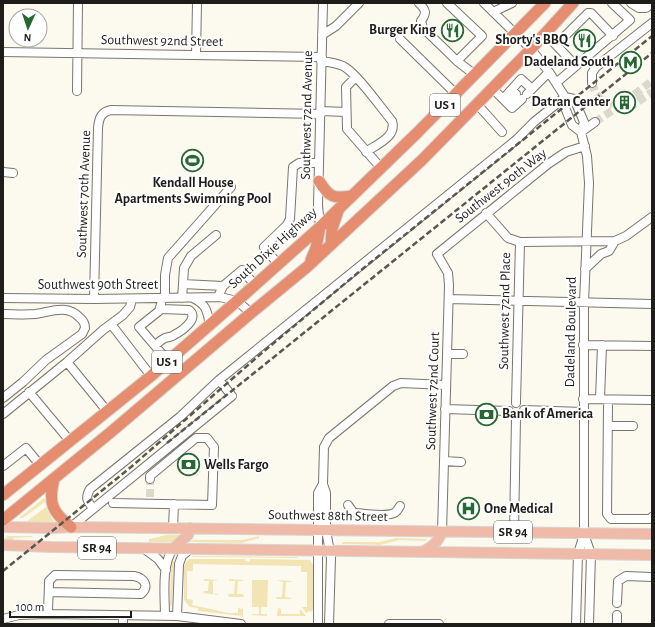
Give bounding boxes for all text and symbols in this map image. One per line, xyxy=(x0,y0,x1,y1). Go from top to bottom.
north arrow xyxy=(8,8,48,48)
restaurant icon: Burger King xyxy=(439,17,465,43)
place label: Burger King xyxy=(369,23,437,37)
restaurant icon: Shorty's BBQ xyxy=(571,27,597,53)
text: N xyxy=(23,32,32,43)
street label: Southwest 92nd Street xyxy=(101,33,224,49)
place label: Shorty's BBQ xyxy=(495,33,570,47)
metro station icon: Dadeland South xyxy=(617,49,643,75)
street label: Southwest 72nd Avenue xyxy=(299,50,315,180)
place label: Dadeland South xyxy=(524,55,614,69)
building icon: Datran Center xyxy=(612,89,638,115)
road number: US 1 xyxy=(430,94,460,116)
place label: Datran Center xyxy=(531,95,610,109)
street label: Southwest 70th Avenue xyxy=(75,130,93,258)
street label: Southwest 90th Way xyxy=(453,146,549,226)
sports icon: Kendall House Apartments Swimming Pool xyxy=(180,148,206,174)
place label: Kendall House Apartments Swimming Pool xyxy=(115,176,271,206)
street label: South Dixie Highway xyxy=(226,205,320,291)
street label: Southwest 72nd Place xyxy=(497,252,513,370)
street label: Dadeland Boulevard xyxy=(563,276,579,388)
street label: Southwest 90th Street xyxy=(38,278,159,292)
street label: Southwest 72nd Court xyxy=(424,331,442,450)
road number: US 1 xyxy=(152,351,182,373)
bank icon: Bank of America xyxy=(474,401,500,427)
place label: Bank of America xyxy=(502,407,594,421)
bank icon: Wells Fargo xyxy=(176,452,202,478)
place label: Wells Fargo xyxy=(204,458,269,472)
hospital icon: One Medical xyxy=(455,496,481,522)
place label: One Medical xyxy=(484,502,553,516)
street label: Southwest 88th Street xyxy=(268,508,389,524)
road number: SR 94 xyxy=(494,521,532,543)
road number: SR 94 xyxy=(78,537,116,559)
scale bar xyxy=(10,593,131,619)
text: 100 m xyxy=(16,601,44,613)

